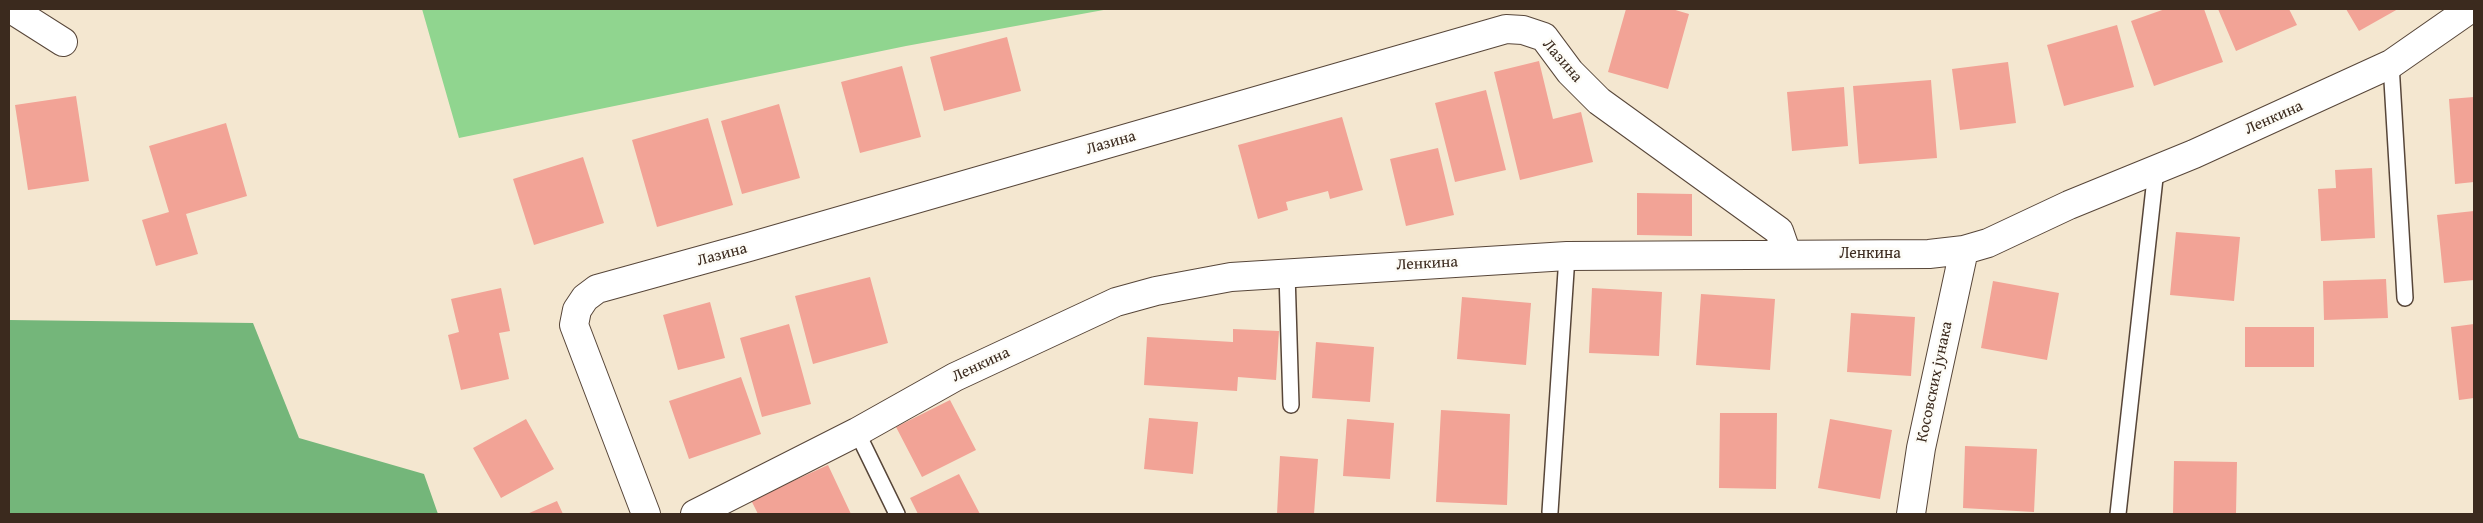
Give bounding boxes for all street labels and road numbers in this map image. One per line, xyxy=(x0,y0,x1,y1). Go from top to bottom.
street label: Лазина xyxy=(1538,35,1586,87)
street label: Ленкина xyxy=(2242,97,2306,139)
street label: Лазина xyxy=(1084,127,1138,159)
street label: Лазина xyxy=(695,239,749,271)
street label: Ленкина xyxy=(1839,244,1901,264)
street label: Ленкина xyxy=(1396,253,1458,275)
street label: Косовских јунака xyxy=(1913,320,1957,444)
street label: Ленкина xyxy=(949,343,1013,387)

